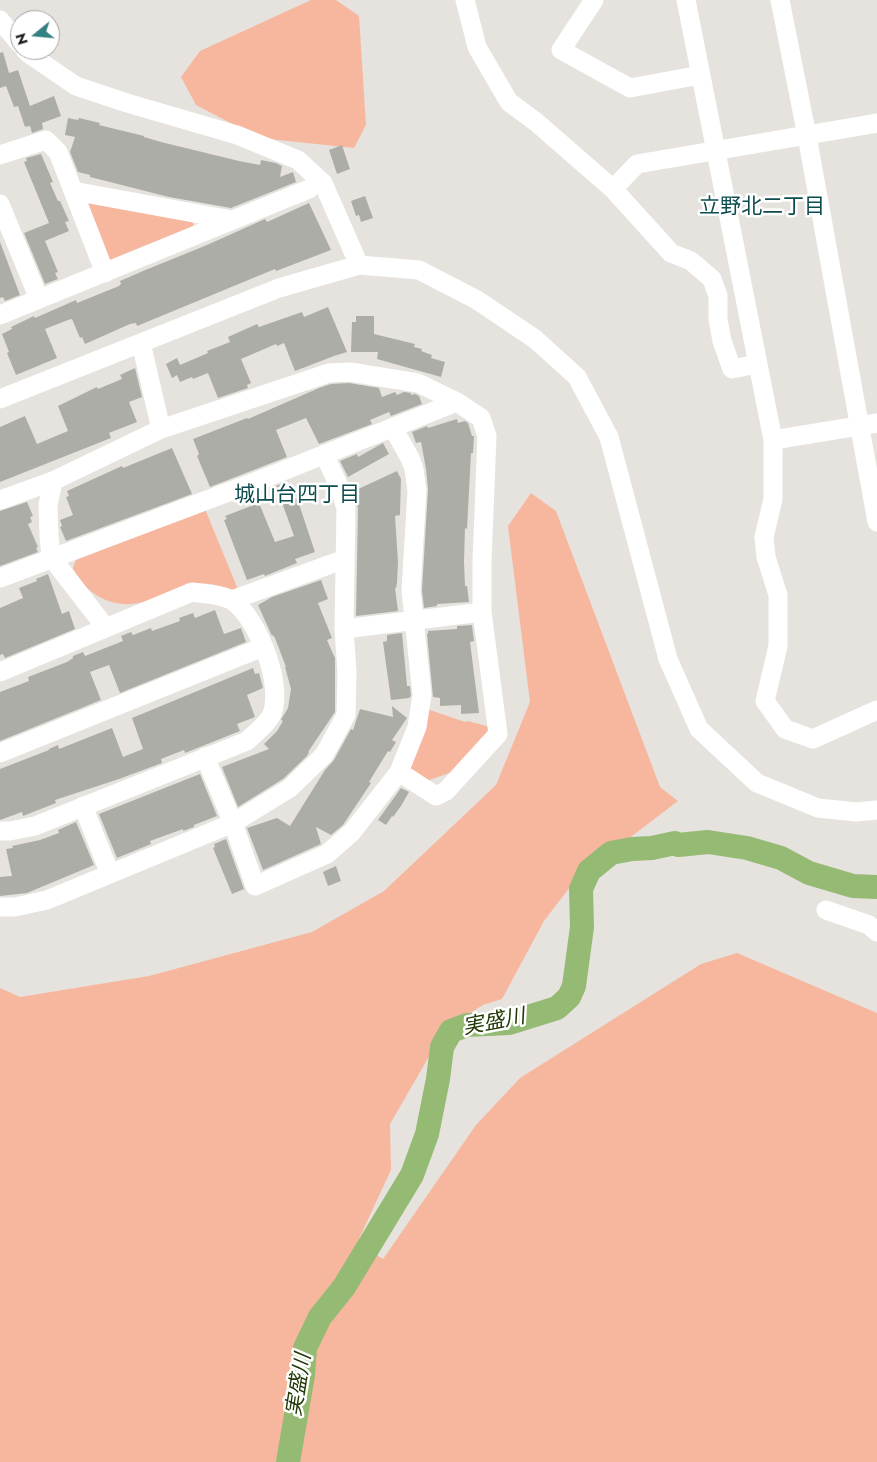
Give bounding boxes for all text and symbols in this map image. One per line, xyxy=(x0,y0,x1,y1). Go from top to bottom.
north arrow xyxy=(10,10,60,60)
text: N xyxy=(10,31,33,47)
district label: 立野北二丁目 xyxy=(699,195,825,221)
district label: 城山台四丁目 xyxy=(234,483,360,509)
water label: 実盛川 xyxy=(461,1005,527,1041)
water label: 実盛川 xyxy=(283,1352,317,1418)

